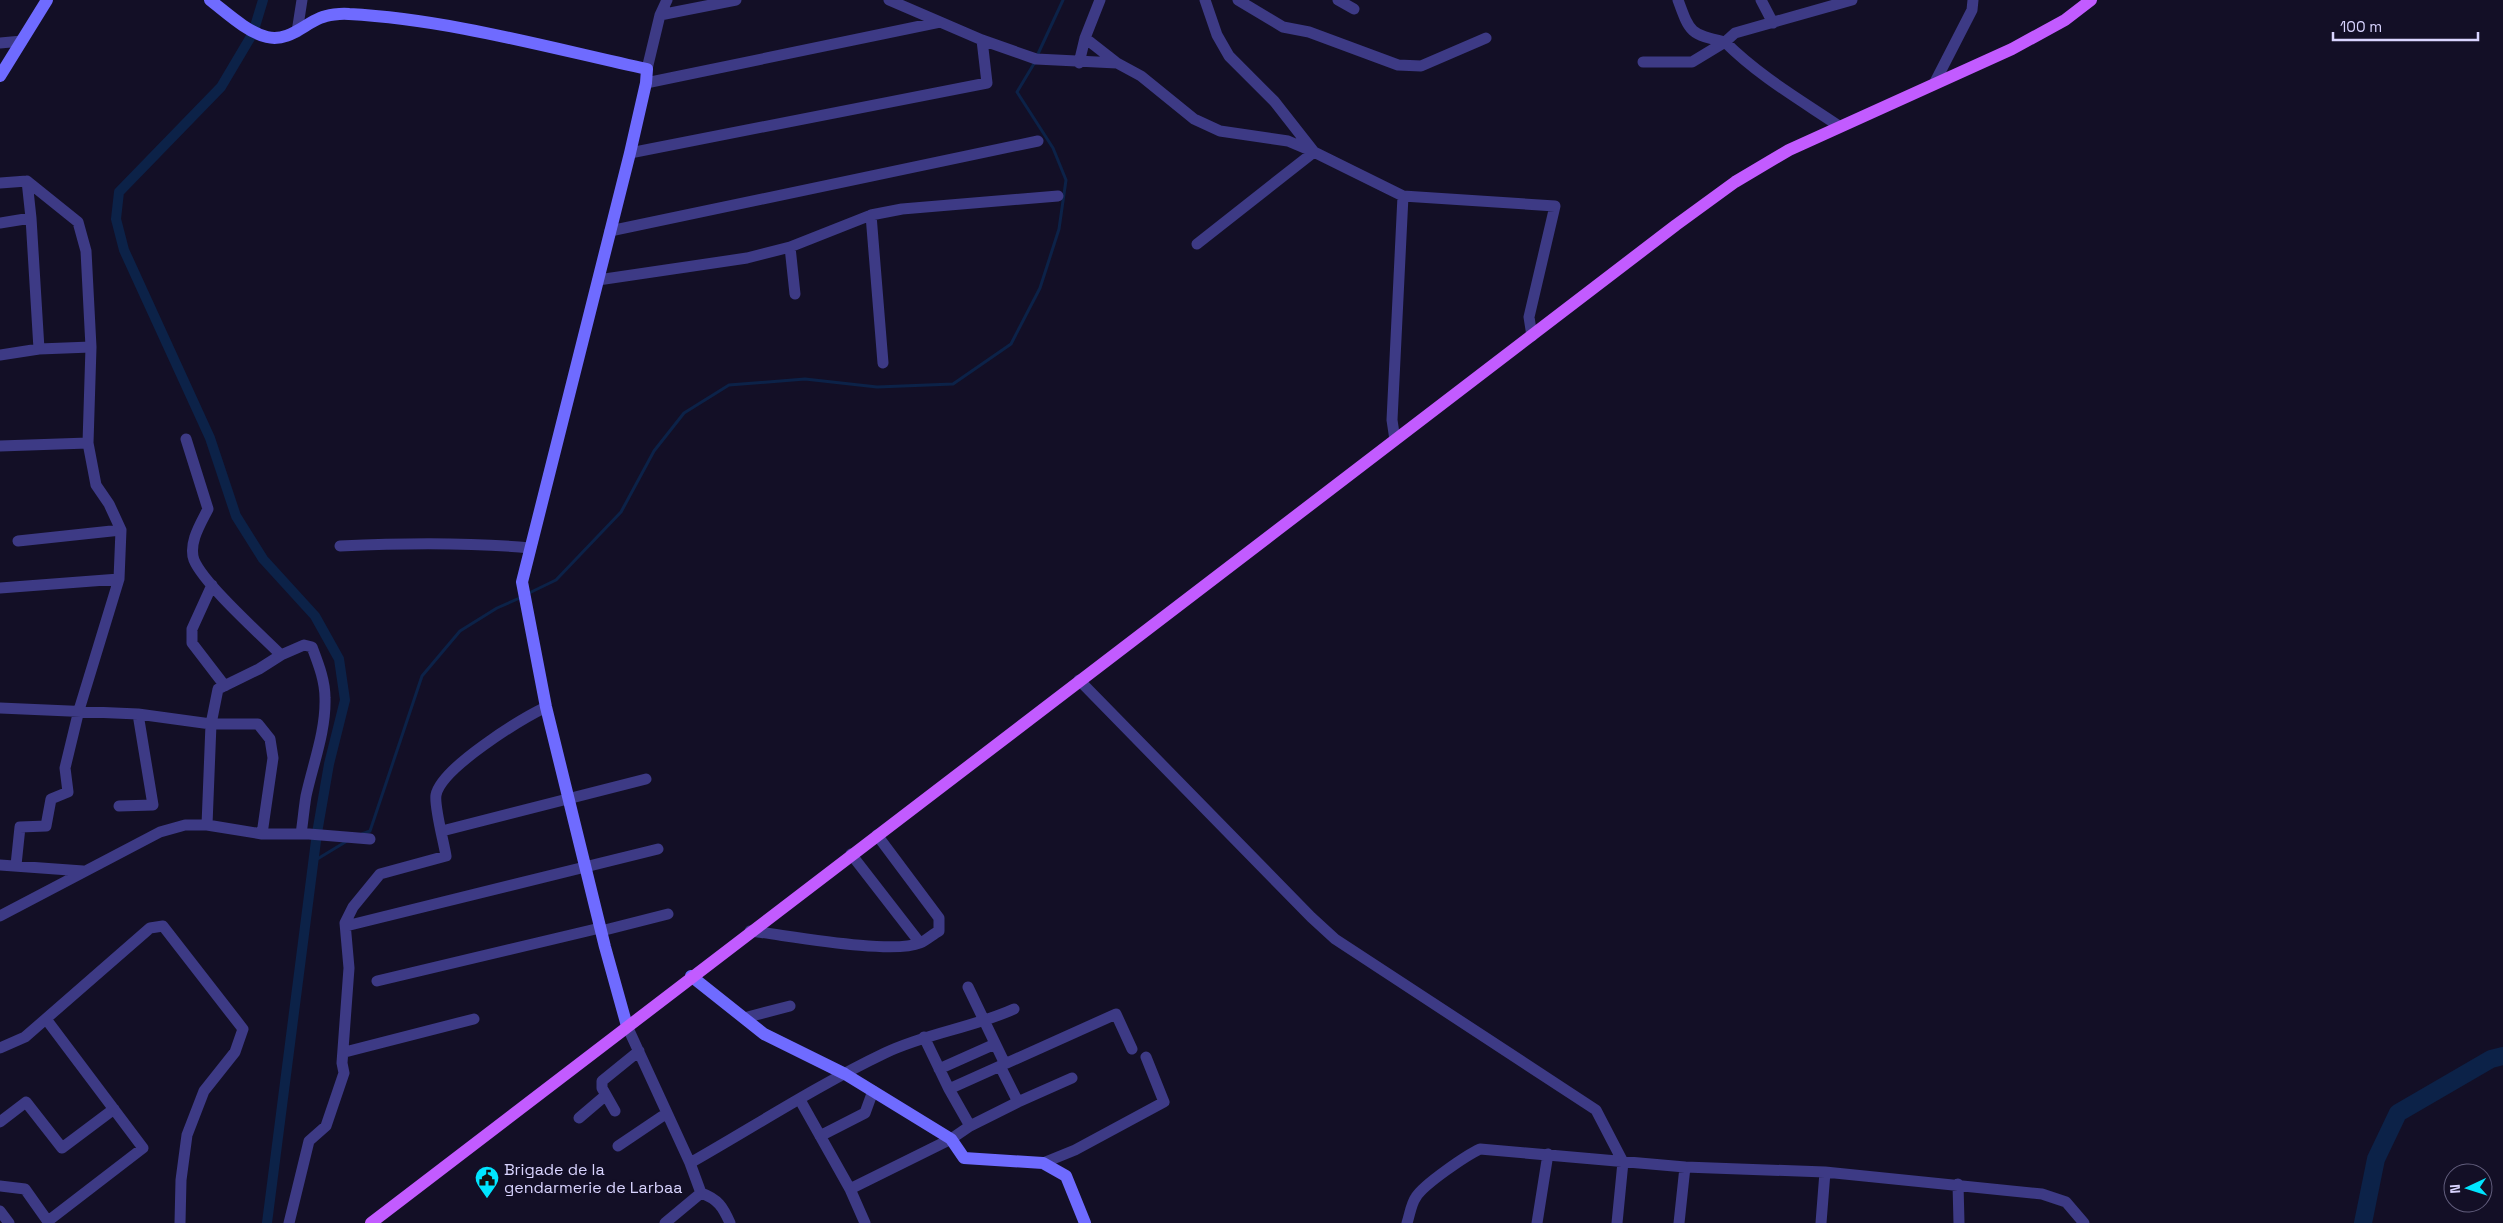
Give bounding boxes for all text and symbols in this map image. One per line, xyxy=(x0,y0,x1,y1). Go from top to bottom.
scale bar xyxy=(2333,10,2478,42)
text: 100 m xyxy=(2340,17,2382,36)
place label: Brigade de la gendarmerie de Larbaa xyxy=(504,1159,682,1198)
north arrow xyxy=(2443,1163,2493,1213)
public building icon: Brigade de la gendarmerie de Larbaa xyxy=(474,1165,500,1199)
text: N xyxy=(2446,1184,2464,1194)

